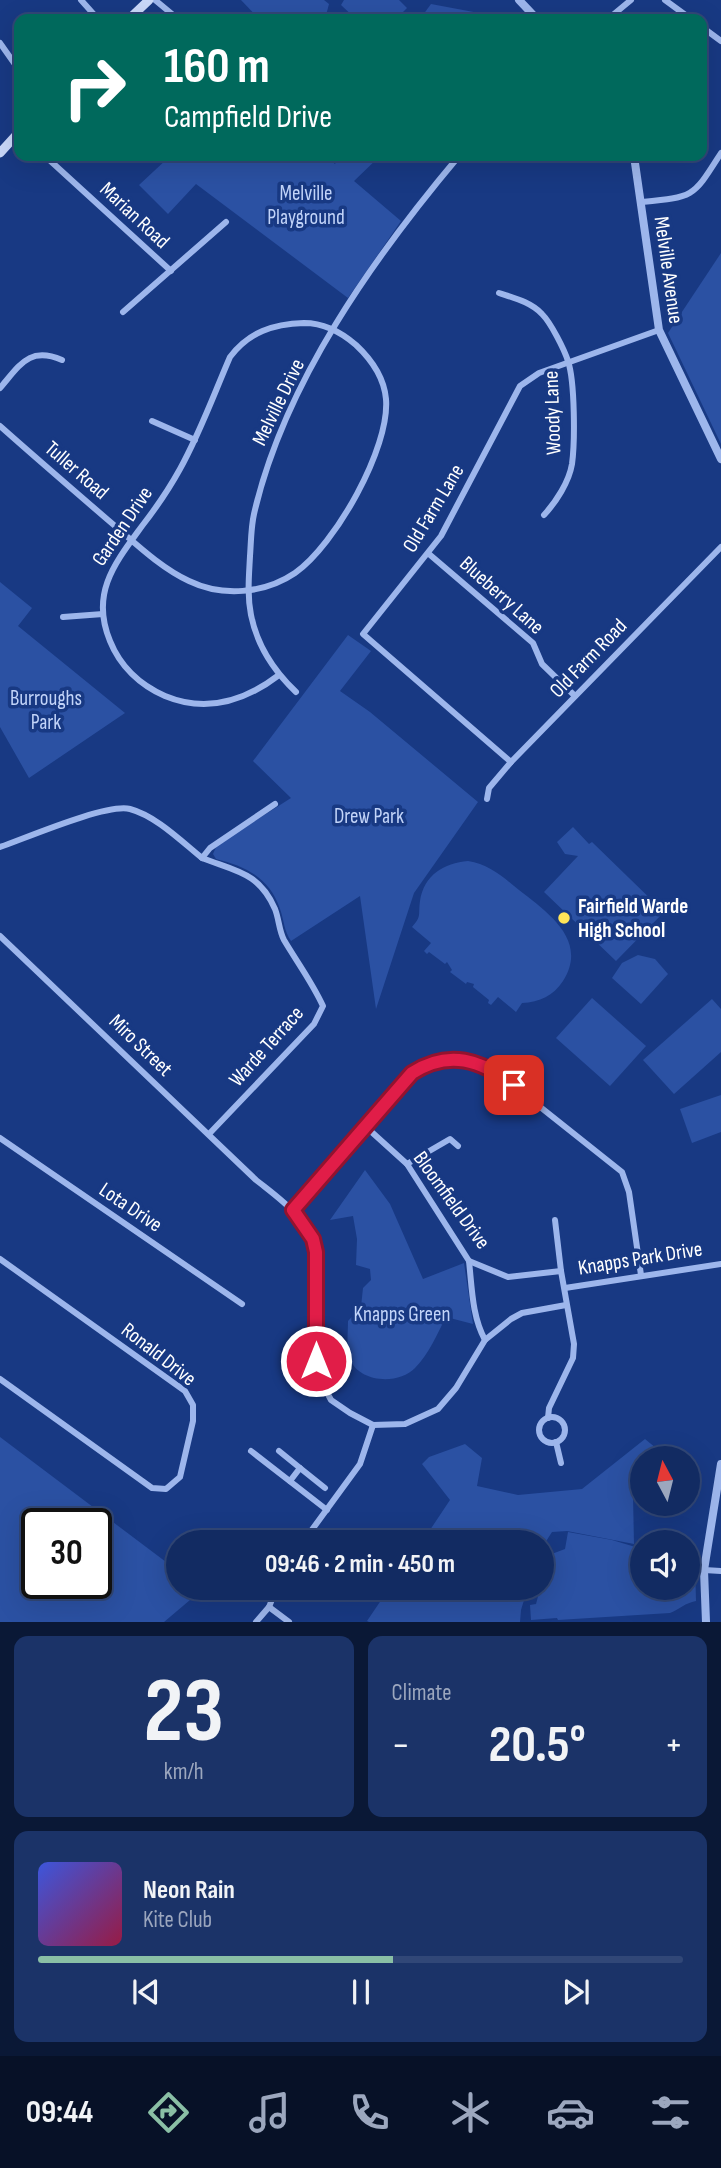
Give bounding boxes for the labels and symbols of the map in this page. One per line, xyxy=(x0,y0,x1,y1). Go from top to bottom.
street label: Marian Road xyxy=(95,177,175,254)
park label: Melville Playground xyxy=(267,181,345,230)
street label: Melville Avenue xyxy=(649,215,688,325)
street label: Melville Drive xyxy=(247,355,310,450)
street label: Woody Lane xyxy=(539,370,566,456)
street label: Tuller Road xyxy=(40,436,114,505)
street label: Old Farm Lane xyxy=(397,460,469,557)
street label: Garden Drive xyxy=(87,482,158,571)
street label: Blueberry Lane xyxy=(454,551,549,640)
street label: Old Farm Road xyxy=(545,614,632,703)
park label: Burroughs Park xyxy=(10,686,82,735)
park label: Drew Park xyxy=(334,804,404,829)
place label: Fairfield Warde High School xyxy=(578,894,688,943)
marker: Fairfield Warde High School xyxy=(556,910,572,926)
street label: Warde Terrace xyxy=(224,1001,309,1092)
street label: Miro Street xyxy=(104,1009,178,1082)
pin xyxy=(484,1055,544,1115)
street label: Bloomfield Drive xyxy=(408,1147,495,1254)
street label: Lota Drive xyxy=(94,1177,167,1238)
street label: Knapps Park Drive xyxy=(576,1236,704,1281)
park label: Knapps Green xyxy=(354,1302,450,1327)
street label: Ronald Drive xyxy=(116,1317,201,1391)
position arrow xyxy=(279,1324,353,1398)
north arrow xyxy=(630,1446,700,1516)
speed limit sign: 30 xyxy=(21,1508,112,1599)

